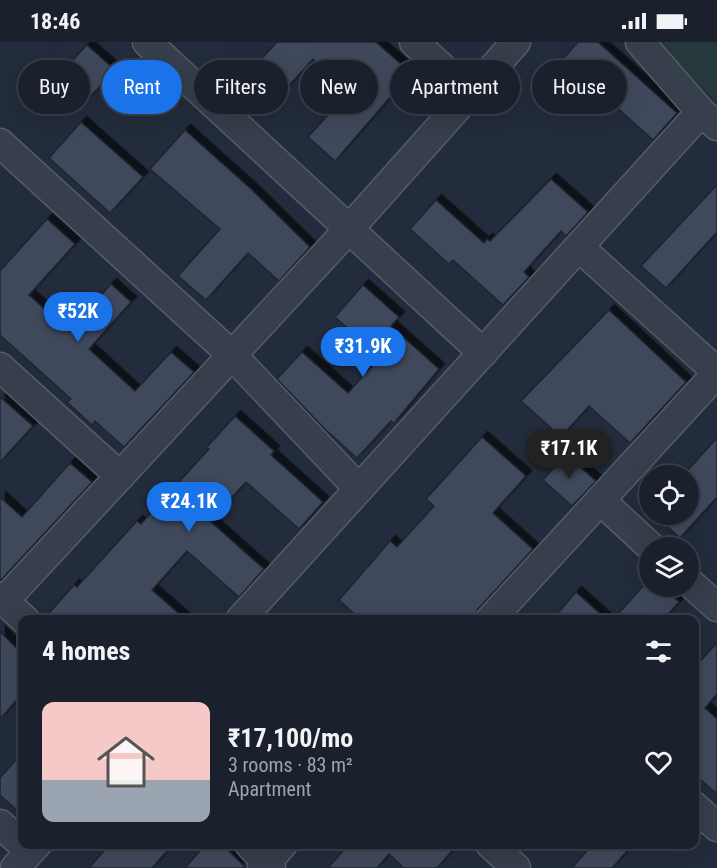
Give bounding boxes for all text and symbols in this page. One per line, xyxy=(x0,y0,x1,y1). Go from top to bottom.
text: 18:46 xyxy=(30,9,81,34)
chip: Buy xyxy=(18,60,90,114)
chip: Rent xyxy=(102,60,182,114)
chip: Filters xyxy=(194,60,288,114)
chip: New xyxy=(300,60,378,114)
chip: Apartment xyxy=(390,60,520,114)
chip: House xyxy=(532,60,627,114)
pin: ₹52K xyxy=(42,292,114,343)
text: ₹52K xyxy=(58,299,98,323)
pin: ₹31.9K xyxy=(314,327,412,378)
text: ₹31.9K xyxy=(335,334,391,358)
pin: ₹17.1K xyxy=(520,429,618,480)
text: ₹17.1K xyxy=(541,436,597,460)
map controls xyxy=(639,465,699,597)
button: locate xyxy=(639,465,699,525)
pin: ₹24.1K xyxy=(140,482,238,533)
text: ₹24.1K xyxy=(161,489,217,513)
button: layers xyxy=(639,537,699,597)
icon: filters xyxy=(642,635,675,668)
text: 4 homes xyxy=(42,636,130,666)
text: ₹17,100/mo xyxy=(228,723,353,753)
icon: home xyxy=(90,726,162,798)
icon: heart xyxy=(642,746,675,779)
text: 3 rooms · 83 m² xyxy=(228,753,353,777)
text: Apartment xyxy=(228,777,312,801)

